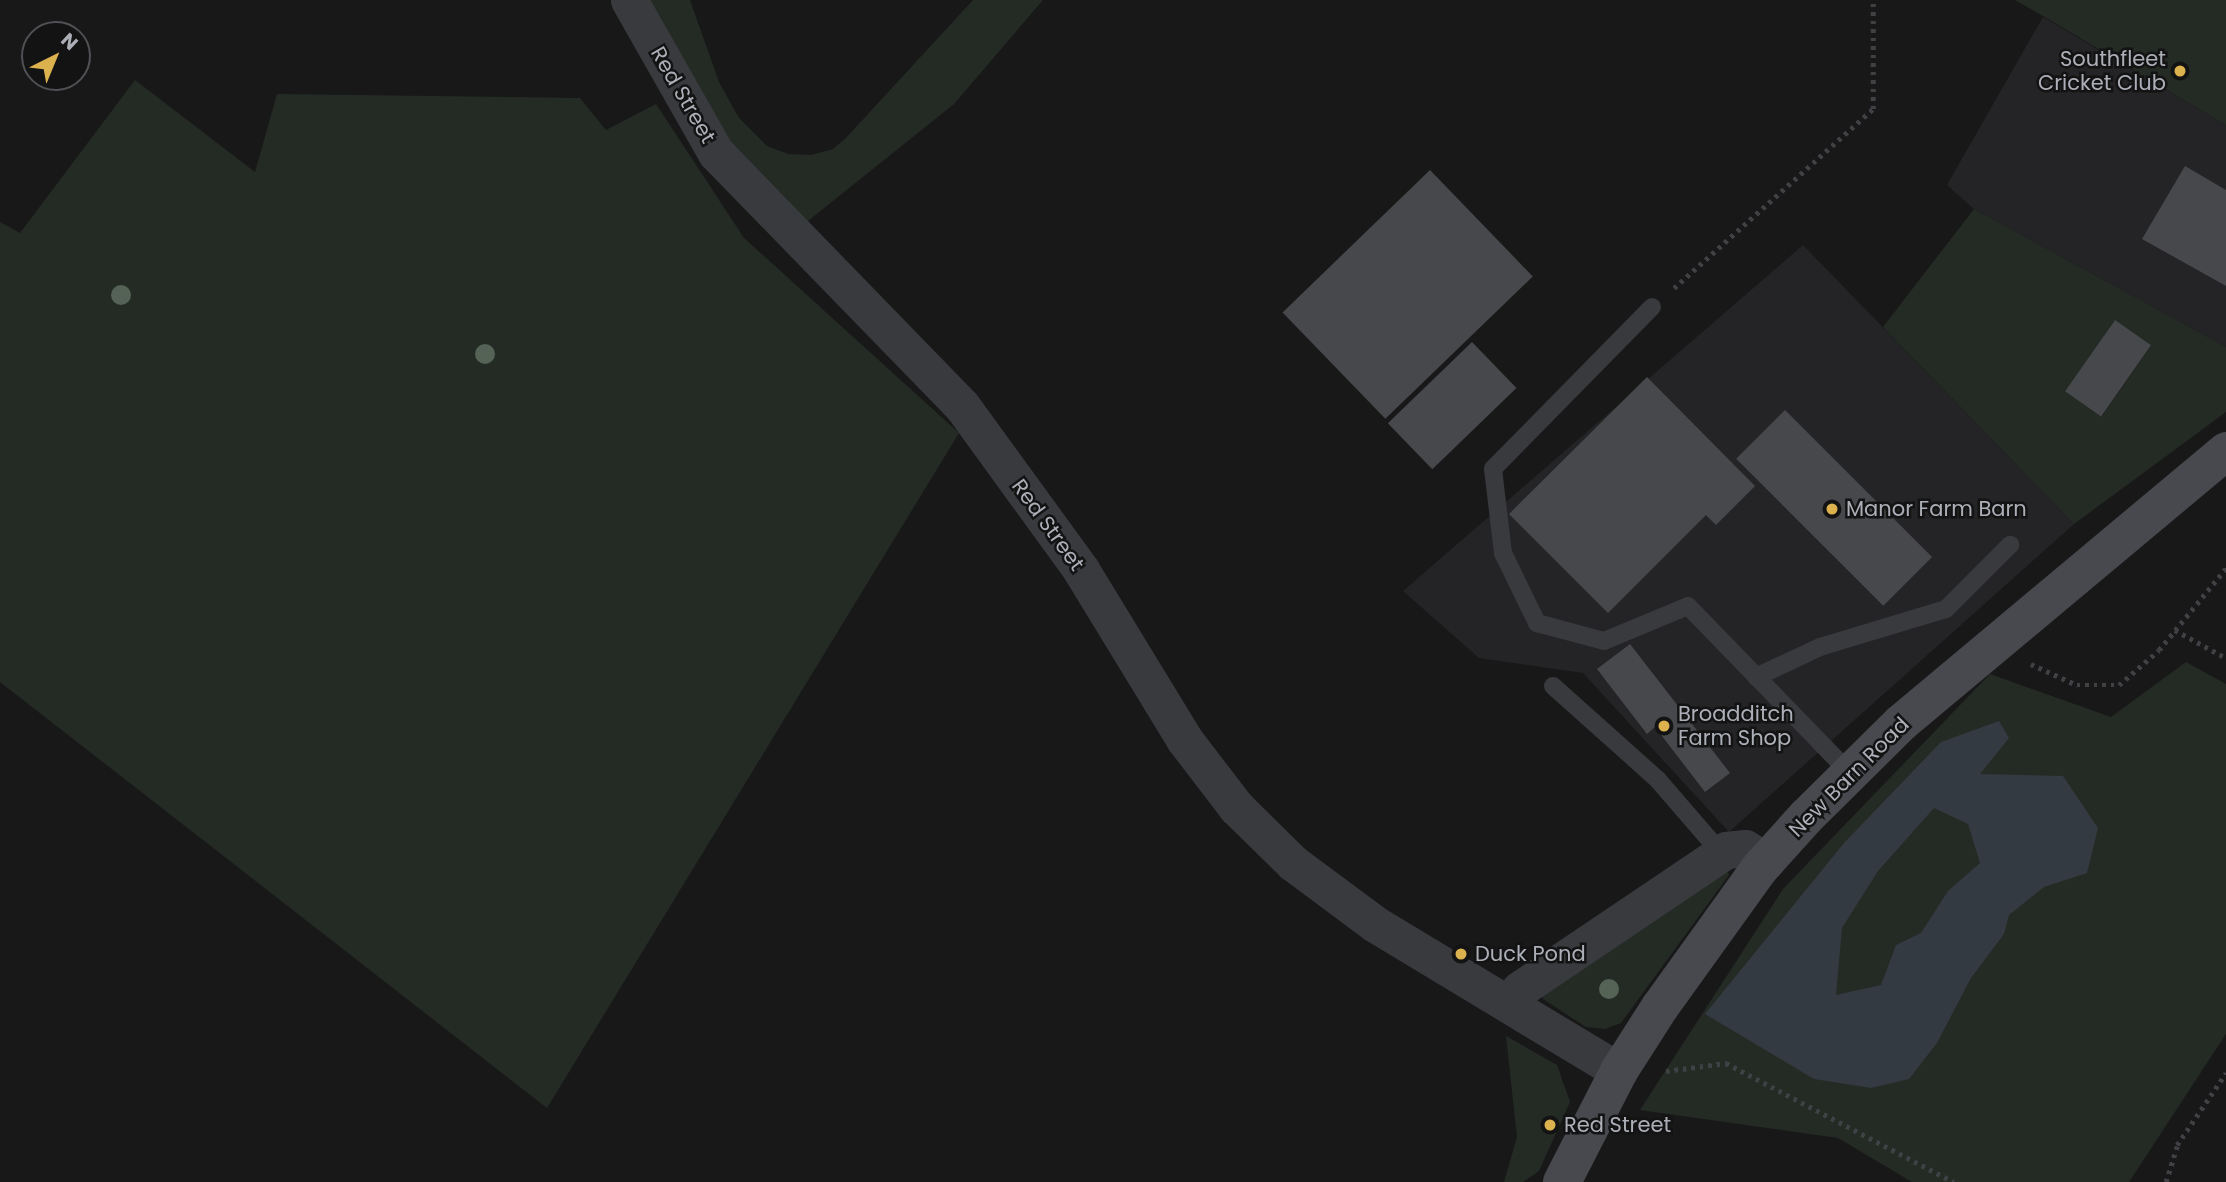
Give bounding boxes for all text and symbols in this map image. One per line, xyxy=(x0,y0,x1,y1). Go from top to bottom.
north arrow xyxy=(21,21,91,91)
text: N xyxy=(55,27,84,56)
street label: Red Street xyxy=(645,42,721,148)
place label: Southfleet Cricket Club xyxy=(2038,46,2166,96)
marker: Southfleet Cricket Club xyxy=(2172,63,2188,79)
street label: Red Street xyxy=(1006,474,1090,576)
place label: Manor Farm Barn xyxy=(1846,496,2027,522)
marker: Manor Farm Barn xyxy=(1824,501,1840,517)
place label: Broadditch Farm Shop xyxy=(1678,701,1794,751)
street label: New Barn Road xyxy=(1784,712,1914,842)
marker: Broadditch Farm Shop xyxy=(1656,718,1672,734)
place label: Duck Pond xyxy=(1475,941,1586,967)
marker: Duck Pond xyxy=(1453,946,1469,962)
place label: Red Street xyxy=(1564,1112,1671,1138)
marker: Red Street xyxy=(1542,1117,1558,1133)

